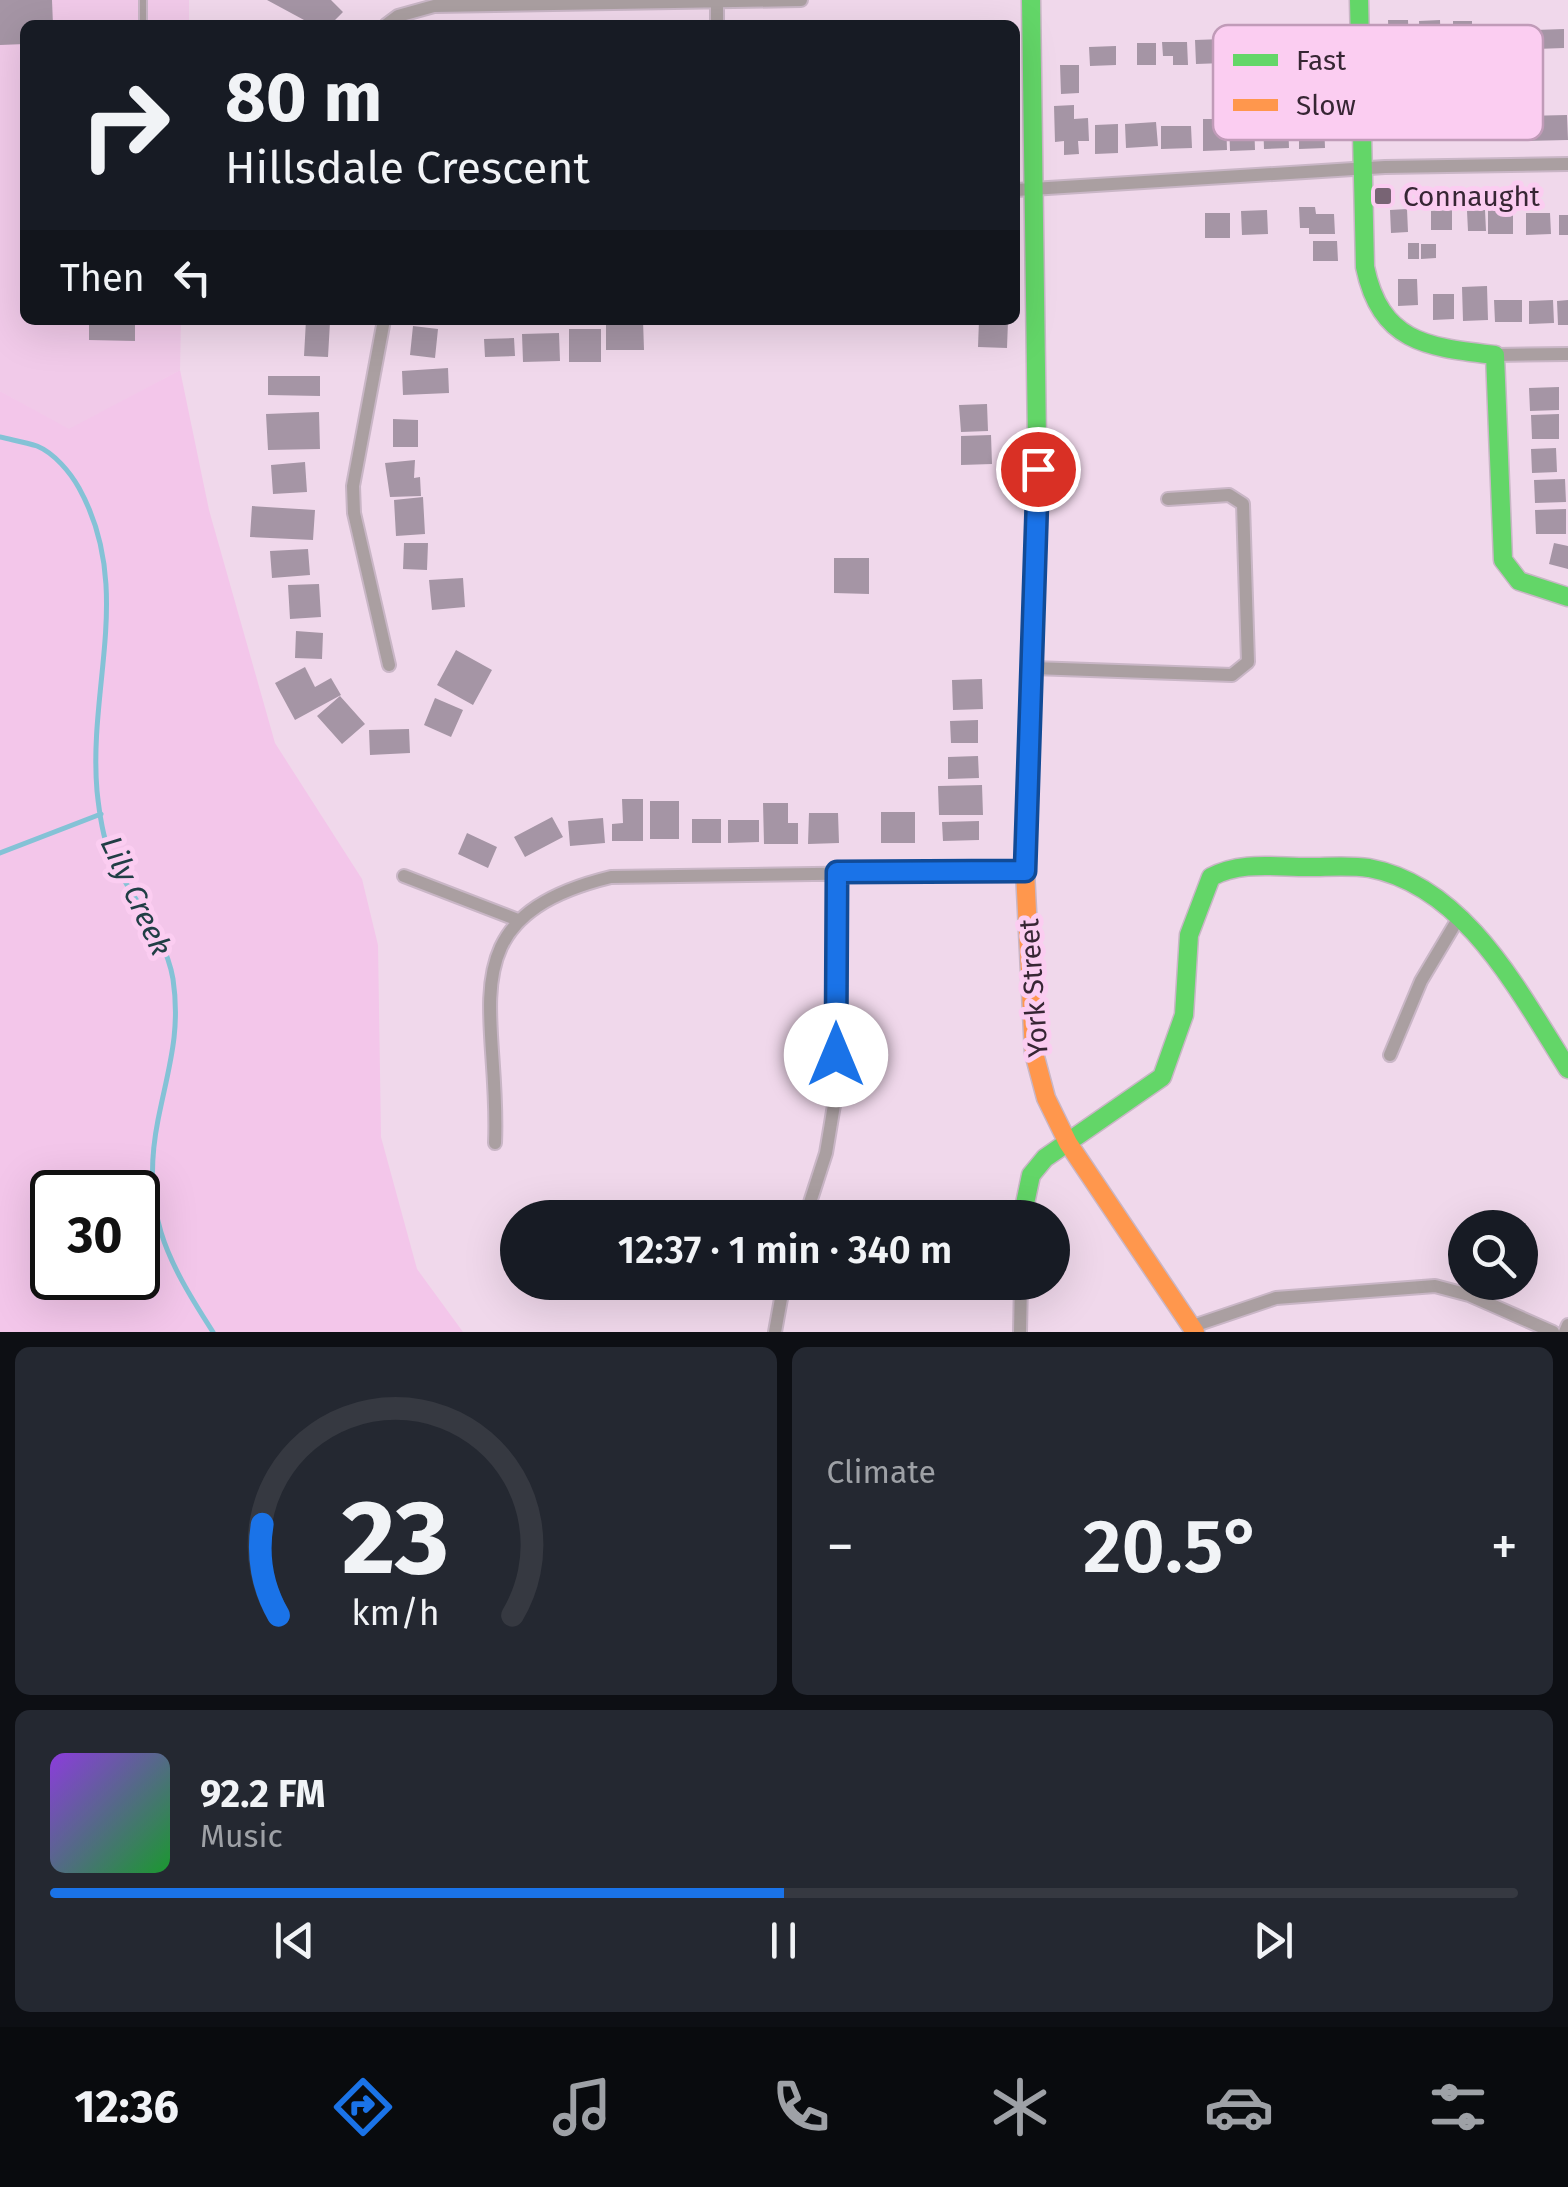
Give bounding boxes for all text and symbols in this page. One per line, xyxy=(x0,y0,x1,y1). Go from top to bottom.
legend xyxy=(1213,25,1543,140)
text: Fast xyxy=(1296,44,1347,77)
text: 80 m xyxy=(225,56,382,140)
icon: right xyxy=(60,60,190,190)
text: Slow xyxy=(1296,89,1356,122)
text: Hillsdale Crescent xyxy=(225,141,590,195)
place label: Connaught xyxy=(1403,180,1541,213)
marker: Connaught xyxy=(1372,185,1394,207)
icon: left xyxy=(165,250,220,305)
text: Then xyxy=(60,255,145,301)
pin xyxy=(996,427,1081,512)
icon: arrive xyxy=(1011,442,1066,497)
water label: Lily Creek xyxy=(93,830,179,962)
street label: York Street xyxy=(1012,917,1055,1058)
position arrow xyxy=(784,1003,888,1107)
speed limit sign: 30 xyxy=(30,1170,160,1300)
map controls xyxy=(1448,1210,1538,1300)
button: search xyxy=(1448,1210,1538,1300)
text: 12:37 · 1 min · 340 m xyxy=(618,1227,952,1273)
text: Climate xyxy=(827,1453,936,1491)
text: 23 xyxy=(342,1476,449,1601)
text: 20.5° xyxy=(1083,1502,1262,1592)
text: − xyxy=(827,1514,854,1580)
text: + xyxy=(1491,1514,1518,1580)
text: km/h xyxy=(352,1592,440,1634)
text: 92.2 FM xyxy=(200,1771,325,1817)
text: Music xyxy=(200,1817,283,1855)
icon: previous xyxy=(267,1913,322,1968)
icon: pause xyxy=(756,1913,811,1968)
icon: next xyxy=(1246,1913,1301,1968)
icon: directions xyxy=(328,2072,398,2142)
icon: music xyxy=(547,2072,617,2142)
icon: phone xyxy=(766,2072,836,2142)
icon: climate xyxy=(985,2072,1055,2142)
icon: car xyxy=(1204,2072,1274,2142)
icon: filters xyxy=(1423,2072,1493,2142)
text: 12:36 xyxy=(75,2080,179,2134)

